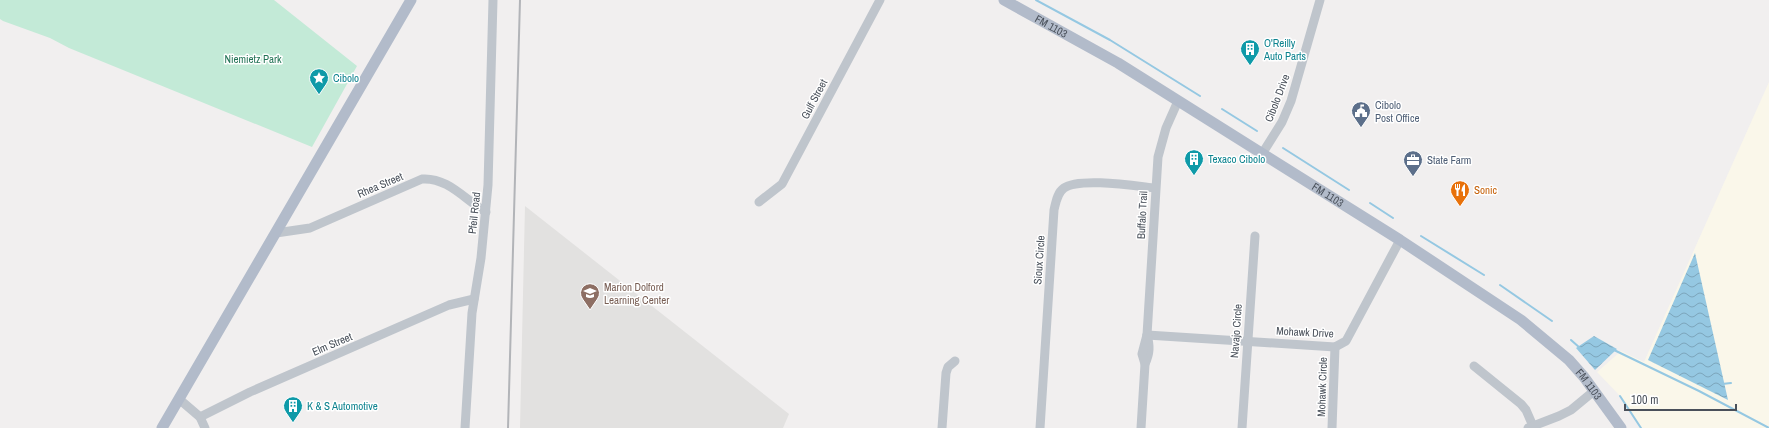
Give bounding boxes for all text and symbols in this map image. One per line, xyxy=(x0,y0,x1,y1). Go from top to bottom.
street label: FM 1103 xyxy=(1033,12,1070,41)
place label: O'Reilly Auto Parts xyxy=(1263,36,1307,63)
building icon: O'Reilly Auto Parts xyxy=(1239,38,1261,66)
park label: Niemietz Park xyxy=(224,52,282,66)
place icon: Cibolo xyxy=(308,67,330,95)
place label: Cibolo xyxy=(333,71,359,85)
street label: Cibolo Drive xyxy=(1261,72,1293,124)
street label: Gulf Street xyxy=(798,76,831,121)
place label: Cibolo Post Office xyxy=(1375,98,1419,125)
public building icon: Cibolo Post Office xyxy=(1350,100,1372,128)
building icon: Texaco Cibolo xyxy=(1183,148,1205,176)
office icon: State Farm xyxy=(1402,149,1424,177)
place label: Texaco Cibolo xyxy=(1208,152,1265,166)
place label: State Farm xyxy=(1427,153,1471,167)
street label: Rhea Street xyxy=(355,169,405,201)
street label: FM 1103 xyxy=(1309,179,1346,210)
restaurant icon: Sonic xyxy=(1449,179,1471,207)
place label: Sonic xyxy=(1474,183,1498,197)
street label: Pfeil Road xyxy=(465,191,483,235)
street label: Buffalo Trail xyxy=(1134,191,1150,239)
street label: Sioux Circle xyxy=(1030,235,1048,285)
place label: Marion Dolford Learning Center xyxy=(604,280,669,307)
school or university icon: Marion Dolford Learning Center xyxy=(579,282,601,310)
street label: Navajo Circle xyxy=(1227,304,1245,358)
street label: Mohawk Drive xyxy=(1276,324,1334,340)
street label: Elm Street xyxy=(310,329,355,359)
street label: Mohawk Circle xyxy=(1314,357,1330,417)
street label: FM 1103 xyxy=(1573,366,1605,402)
scale bar xyxy=(1625,386,1736,412)
text: 100 m xyxy=(1631,392,1658,408)
building icon: K & S Automotive xyxy=(282,395,304,423)
place label: K & S Automotive xyxy=(307,399,378,413)

